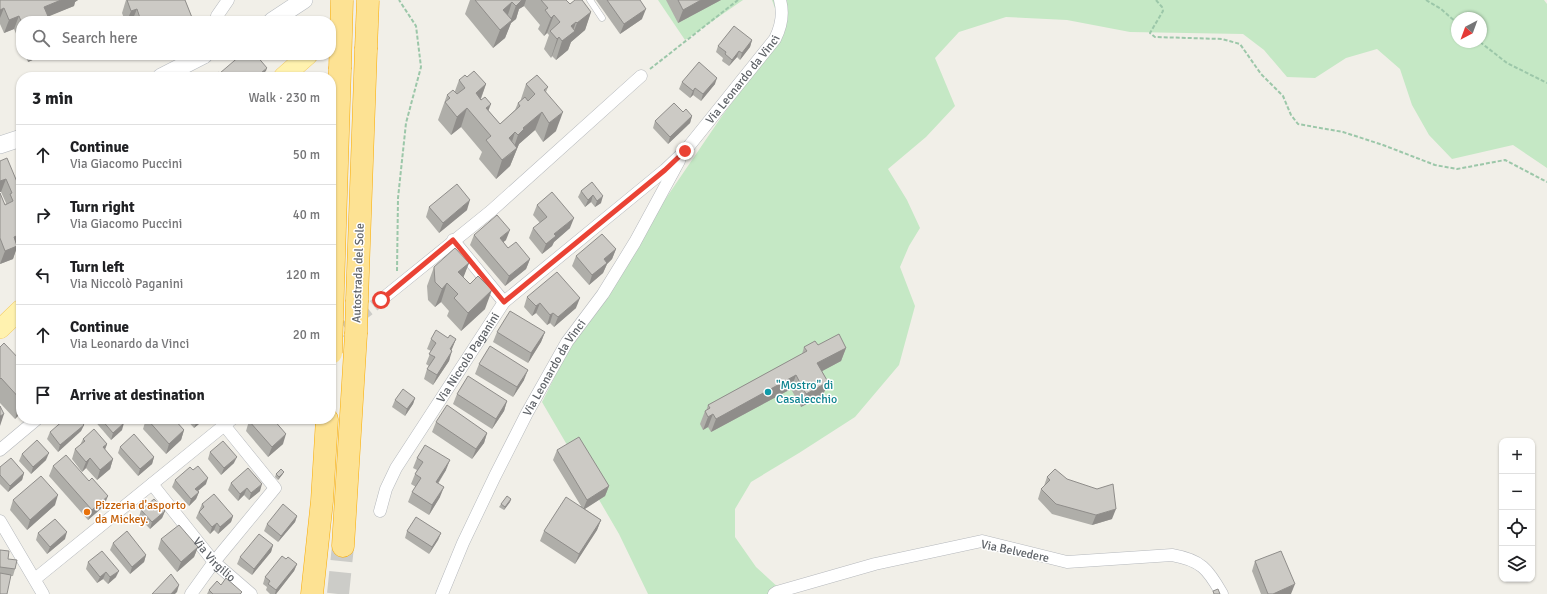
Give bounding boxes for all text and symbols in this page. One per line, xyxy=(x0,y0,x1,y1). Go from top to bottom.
north arrow xyxy=(1451,12,1487,48)
search box xyxy=(16,16,336,60)
icon: search xyxy=(30,27,52,49)
text: Search here xyxy=(62,29,138,47)
street label: Via Leonardo da Vinci xyxy=(703,33,784,127)
text: 3 min xyxy=(32,88,73,109)
text: Walk · 230 m xyxy=(249,90,320,106)
text: Continue xyxy=(70,138,129,156)
route end xyxy=(676,142,694,160)
icon: ahead xyxy=(32,144,54,166)
text: 50 m xyxy=(293,147,320,163)
text: Via Giacomo Puccini xyxy=(70,156,182,172)
text: Turn right xyxy=(70,198,135,216)
icon: right xyxy=(32,204,54,226)
text: 40 m xyxy=(293,207,320,223)
text: Via Giacomo Puccini xyxy=(70,216,182,232)
street label: Autostrada del Sole xyxy=(349,223,368,323)
text: Turn left xyxy=(70,258,124,276)
icon: left xyxy=(32,264,54,286)
text: 120 m xyxy=(286,267,320,283)
text: Via Niccolò Paganini xyxy=(70,276,183,292)
route start xyxy=(372,291,390,309)
street label: Via Niccolò Paganini xyxy=(434,310,503,406)
street label: Via Leonardo da Vinci xyxy=(520,317,589,419)
text: Continue xyxy=(70,318,129,336)
icon: ahead xyxy=(32,324,54,346)
text: 20 m xyxy=(293,327,320,343)
text: Via Leonardo da Vinci xyxy=(70,336,189,352)
place label: "Mostro" di Casalecchio xyxy=(776,378,837,407)
icon: arrive xyxy=(32,384,54,406)
text: Arrive at destination xyxy=(70,386,205,404)
marker: "Mostro" di Casalecchio xyxy=(763,387,773,397)
map controls xyxy=(1499,438,1535,582)
button: + xyxy=(1499,438,1535,474)
button: − xyxy=(1499,474,1535,510)
place label: Pizzeria d'asporto da Mickey. xyxy=(95,498,186,527)
marker: Pizzeria d'asporto da Mickey. xyxy=(82,507,92,517)
button: locate xyxy=(1499,510,1535,546)
street label: Via Virgilio xyxy=(189,534,238,585)
street label: Via Belvedere xyxy=(979,537,1050,566)
button: layers xyxy=(1499,546,1535,582)

